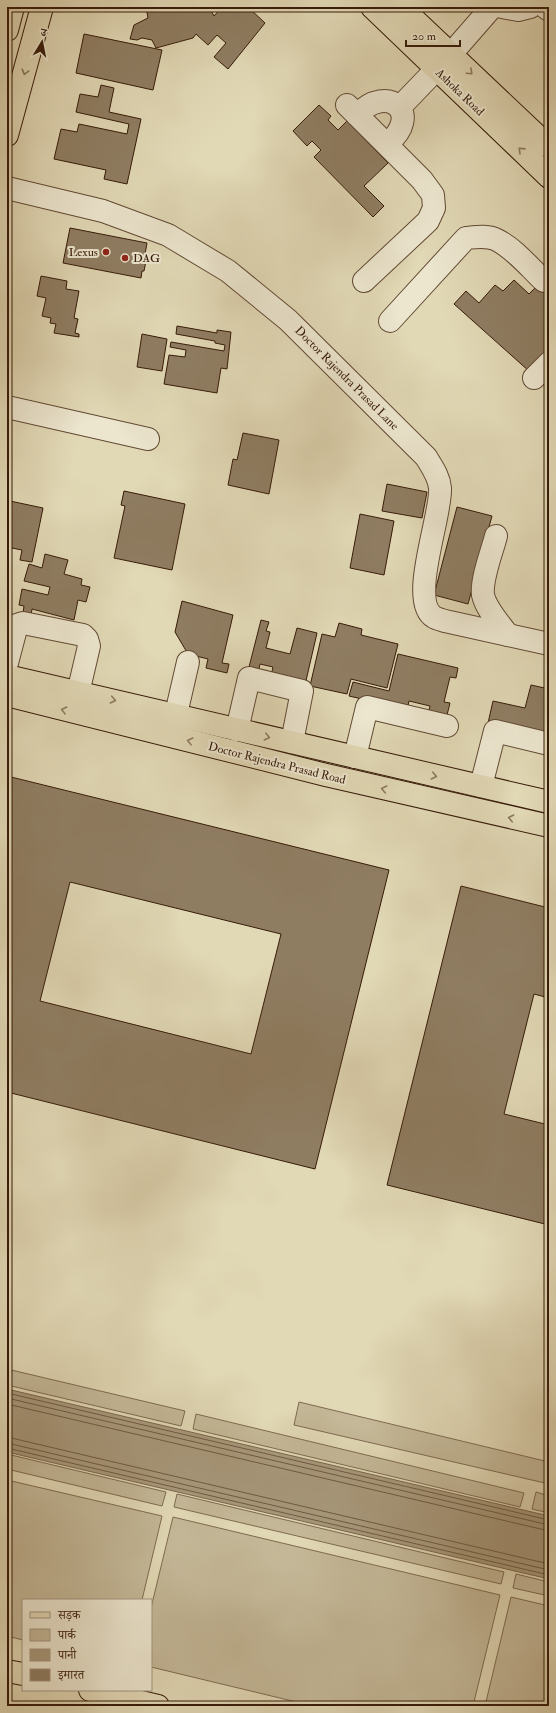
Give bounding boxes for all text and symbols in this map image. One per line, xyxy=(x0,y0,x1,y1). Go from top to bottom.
north arrow xyxy=(22,22,62,62)
scale bar xyxy=(406,22,460,48)
text: उ xyxy=(39,26,49,40)
text: 20 m xyxy=(412,29,437,44)
street label: Ashoka Road xyxy=(431,65,487,119)
one-way arrow xyxy=(465,67,473,75)
one-way arrow xyxy=(21,68,30,75)
one-way arrow xyxy=(518,147,526,155)
place label: Lexus xyxy=(69,245,98,260)
marker: Lexus xyxy=(101,247,111,257)
place label: DAG xyxy=(133,251,160,266)
marker: DAG xyxy=(120,253,130,263)
street label: Doctor Rajendra Prasad Lane xyxy=(292,323,402,433)
one-way arrow xyxy=(110,696,116,704)
one-way arrow xyxy=(61,706,67,714)
one-way arrow xyxy=(264,732,270,740)
one-way arrow xyxy=(187,738,193,746)
street label: Doctor Rajendra Prasad Road xyxy=(207,739,347,788)
one-way arrow xyxy=(431,771,438,779)
one-way arrow xyxy=(381,785,387,793)
one-way arrow xyxy=(508,814,514,822)
legend xyxy=(22,1599,152,1691)
text: सड़क xyxy=(57,1608,82,1623)
text: पार्क xyxy=(57,1628,77,1643)
text: पानी xyxy=(57,1647,77,1663)
text: इमारत xyxy=(57,1668,85,1683)

